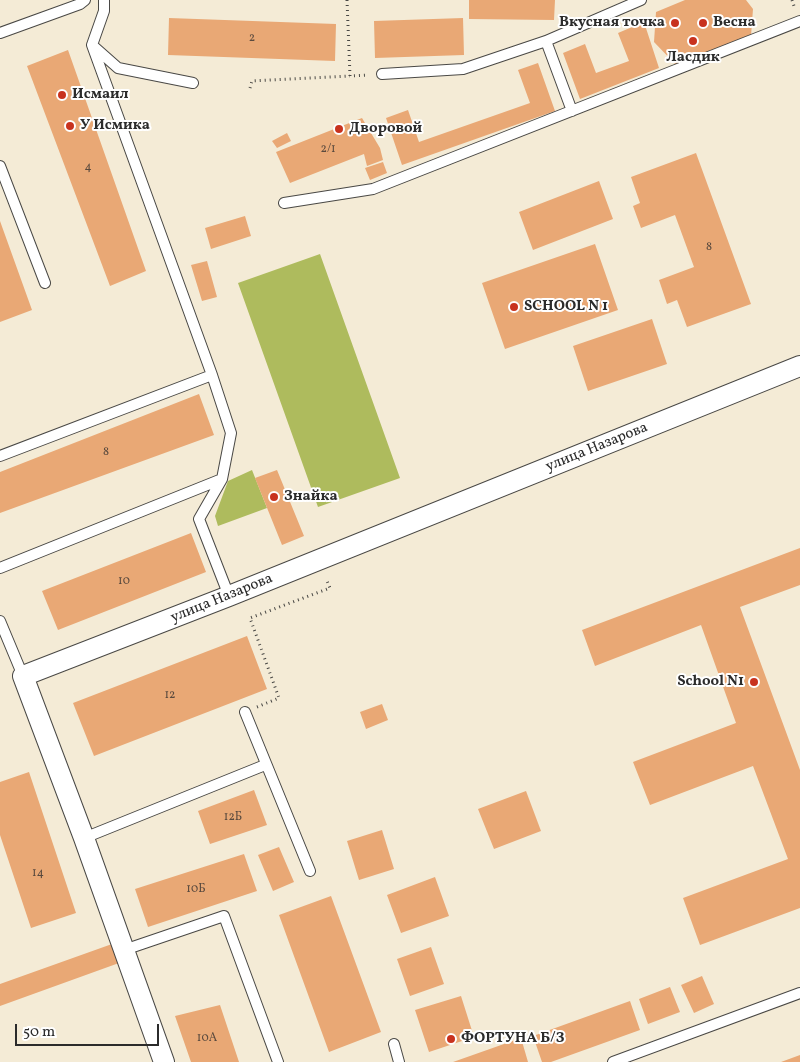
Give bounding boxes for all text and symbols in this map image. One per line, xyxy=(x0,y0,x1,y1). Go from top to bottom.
place label: Вкусная точка xyxy=(559,14,665,32)
place label: Весна xyxy=(713,14,756,32)
marker: Вкусная точка xyxy=(669,17,681,29)
marker: Весна xyxy=(697,17,709,29)
house number: 2 xyxy=(249,32,255,46)
marker: Ласдик xyxy=(687,35,699,47)
place label: Ласдик xyxy=(666,49,720,67)
place label: Исмаил xyxy=(72,86,129,104)
marker: Исмаил xyxy=(56,89,68,101)
place label: У Исмика xyxy=(80,117,150,135)
marker: У Исмика xyxy=(64,120,76,132)
place label: Дворовой xyxy=(349,120,422,138)
marker: Дворовой xyxy=(333,123,345,135)
house number: 2/1 xyxy=(320,143,336,157)
house number: 4 xyxy=(84,161,92,175)
house number: 8 xyxy=(706,241,712,255)
place label: SCHOOL N 1 xyxy=(524,298,608,316)
marker: SCHOOL N 1 xyxy=(508,301,520,313)
street label: улица Назарова xyxy=(543,419,651,477)
house number: 8 xyxy=(103,446,109,460)
place label: Знайка xyxy=(284,488,338,506)
marker: Знайка xyxy=(268,491,280,503)
street label: улица Назарова xyxy=(168,570,276,628)
house number: 10 xyxy=(118,575,130,589)
place label: School N1 xyxy=(677,673,744,691)
marker: School N1 xyxy=(748,676,760,688)
house number: 12 xyxy=(164,689,176,703)
house number: 12Б xyxy=(224,811,242,825)
house number: 14 xyxy=(32,867,44,881)
house number: 10Б xyxy=(186,883,206,897)
scale bar xyxy=(18,1014,161,1046)
text: 50 m xyxy=(23,1022,55,1043)
place label: ФОРТУНА Б/З xyxy=(461,1030,565,1048)
house number: 10А xyxy=(197,1032,217,1046)
marker: ФОРТУНА Б/З xyxy=(445,1033,457,1045)

